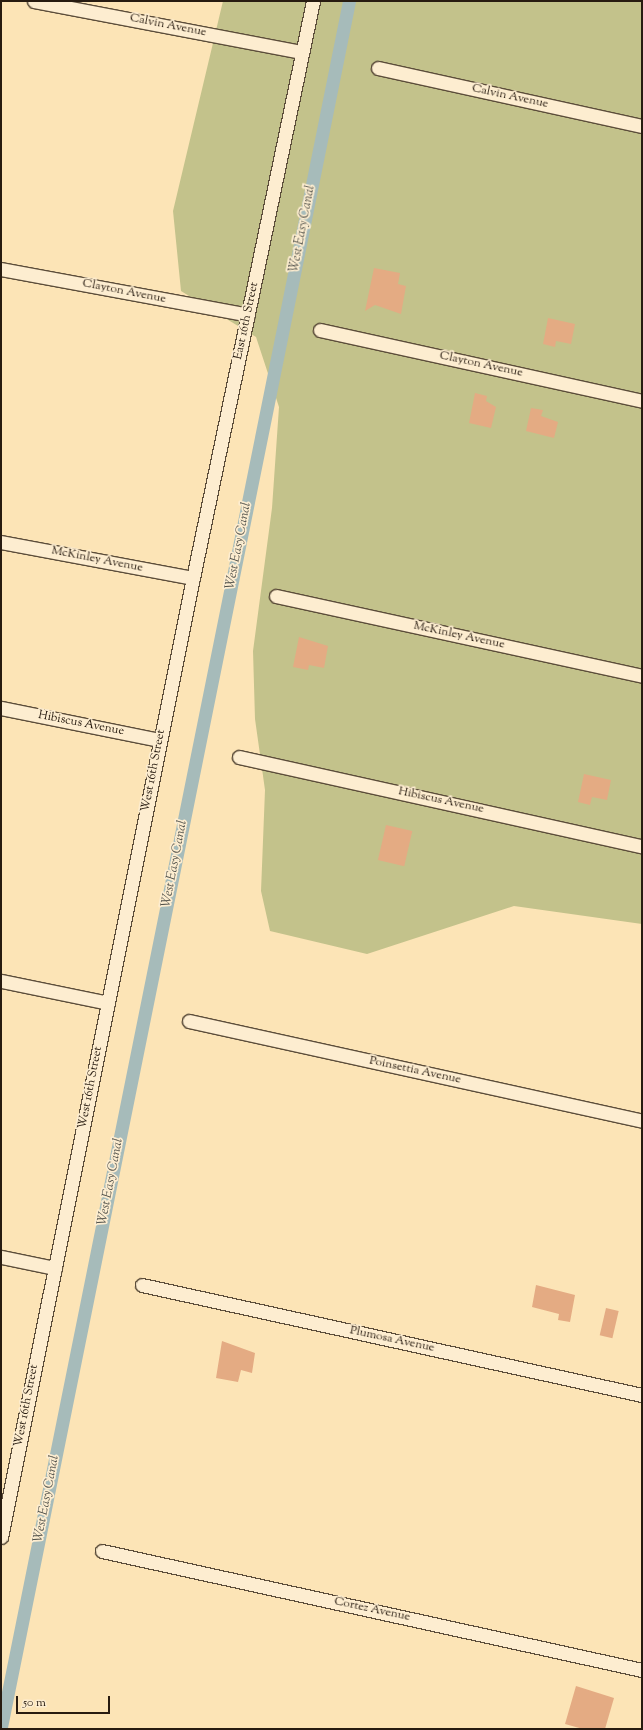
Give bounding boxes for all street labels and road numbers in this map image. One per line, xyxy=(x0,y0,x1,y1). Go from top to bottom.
street label: Calvin Avenue xyxy=(128,12,208,40)
street label: Calvin Avenue xyxy=(471,82,549,112)
street label: Clayton Avenue xyxy=(81,277,167,307)
street label: East 16th Street xyxy=(232,281,262,361)
street label: Clayton Avenue xyxy=(438,349,524,381)
street label: McKinley Avenue xyxy=(50,544,144,576)
street label: McKinley Avenue xyxy=(412,619,506,653)
street label: Hibiscus Avenue xyxy=(37,709,125,739)
street label: West 16th Street xyxy=(139,728,169,814)
street label: Hibiscus Avenue xyxy=(397,785,485,817)
street label: West 16th Street xyxy=(76,1045,106,1131)
street label: Poinsettia Avenue xyxy=(368,1054,462,1088)
street label: Plumosa Avenue xyxy=(348,1324,436,1356)
street label: West 16th Street xyxy=(12,1363,42,1449)
street label: Cortez Avenue xyxy=(333,1595,411,1625)

